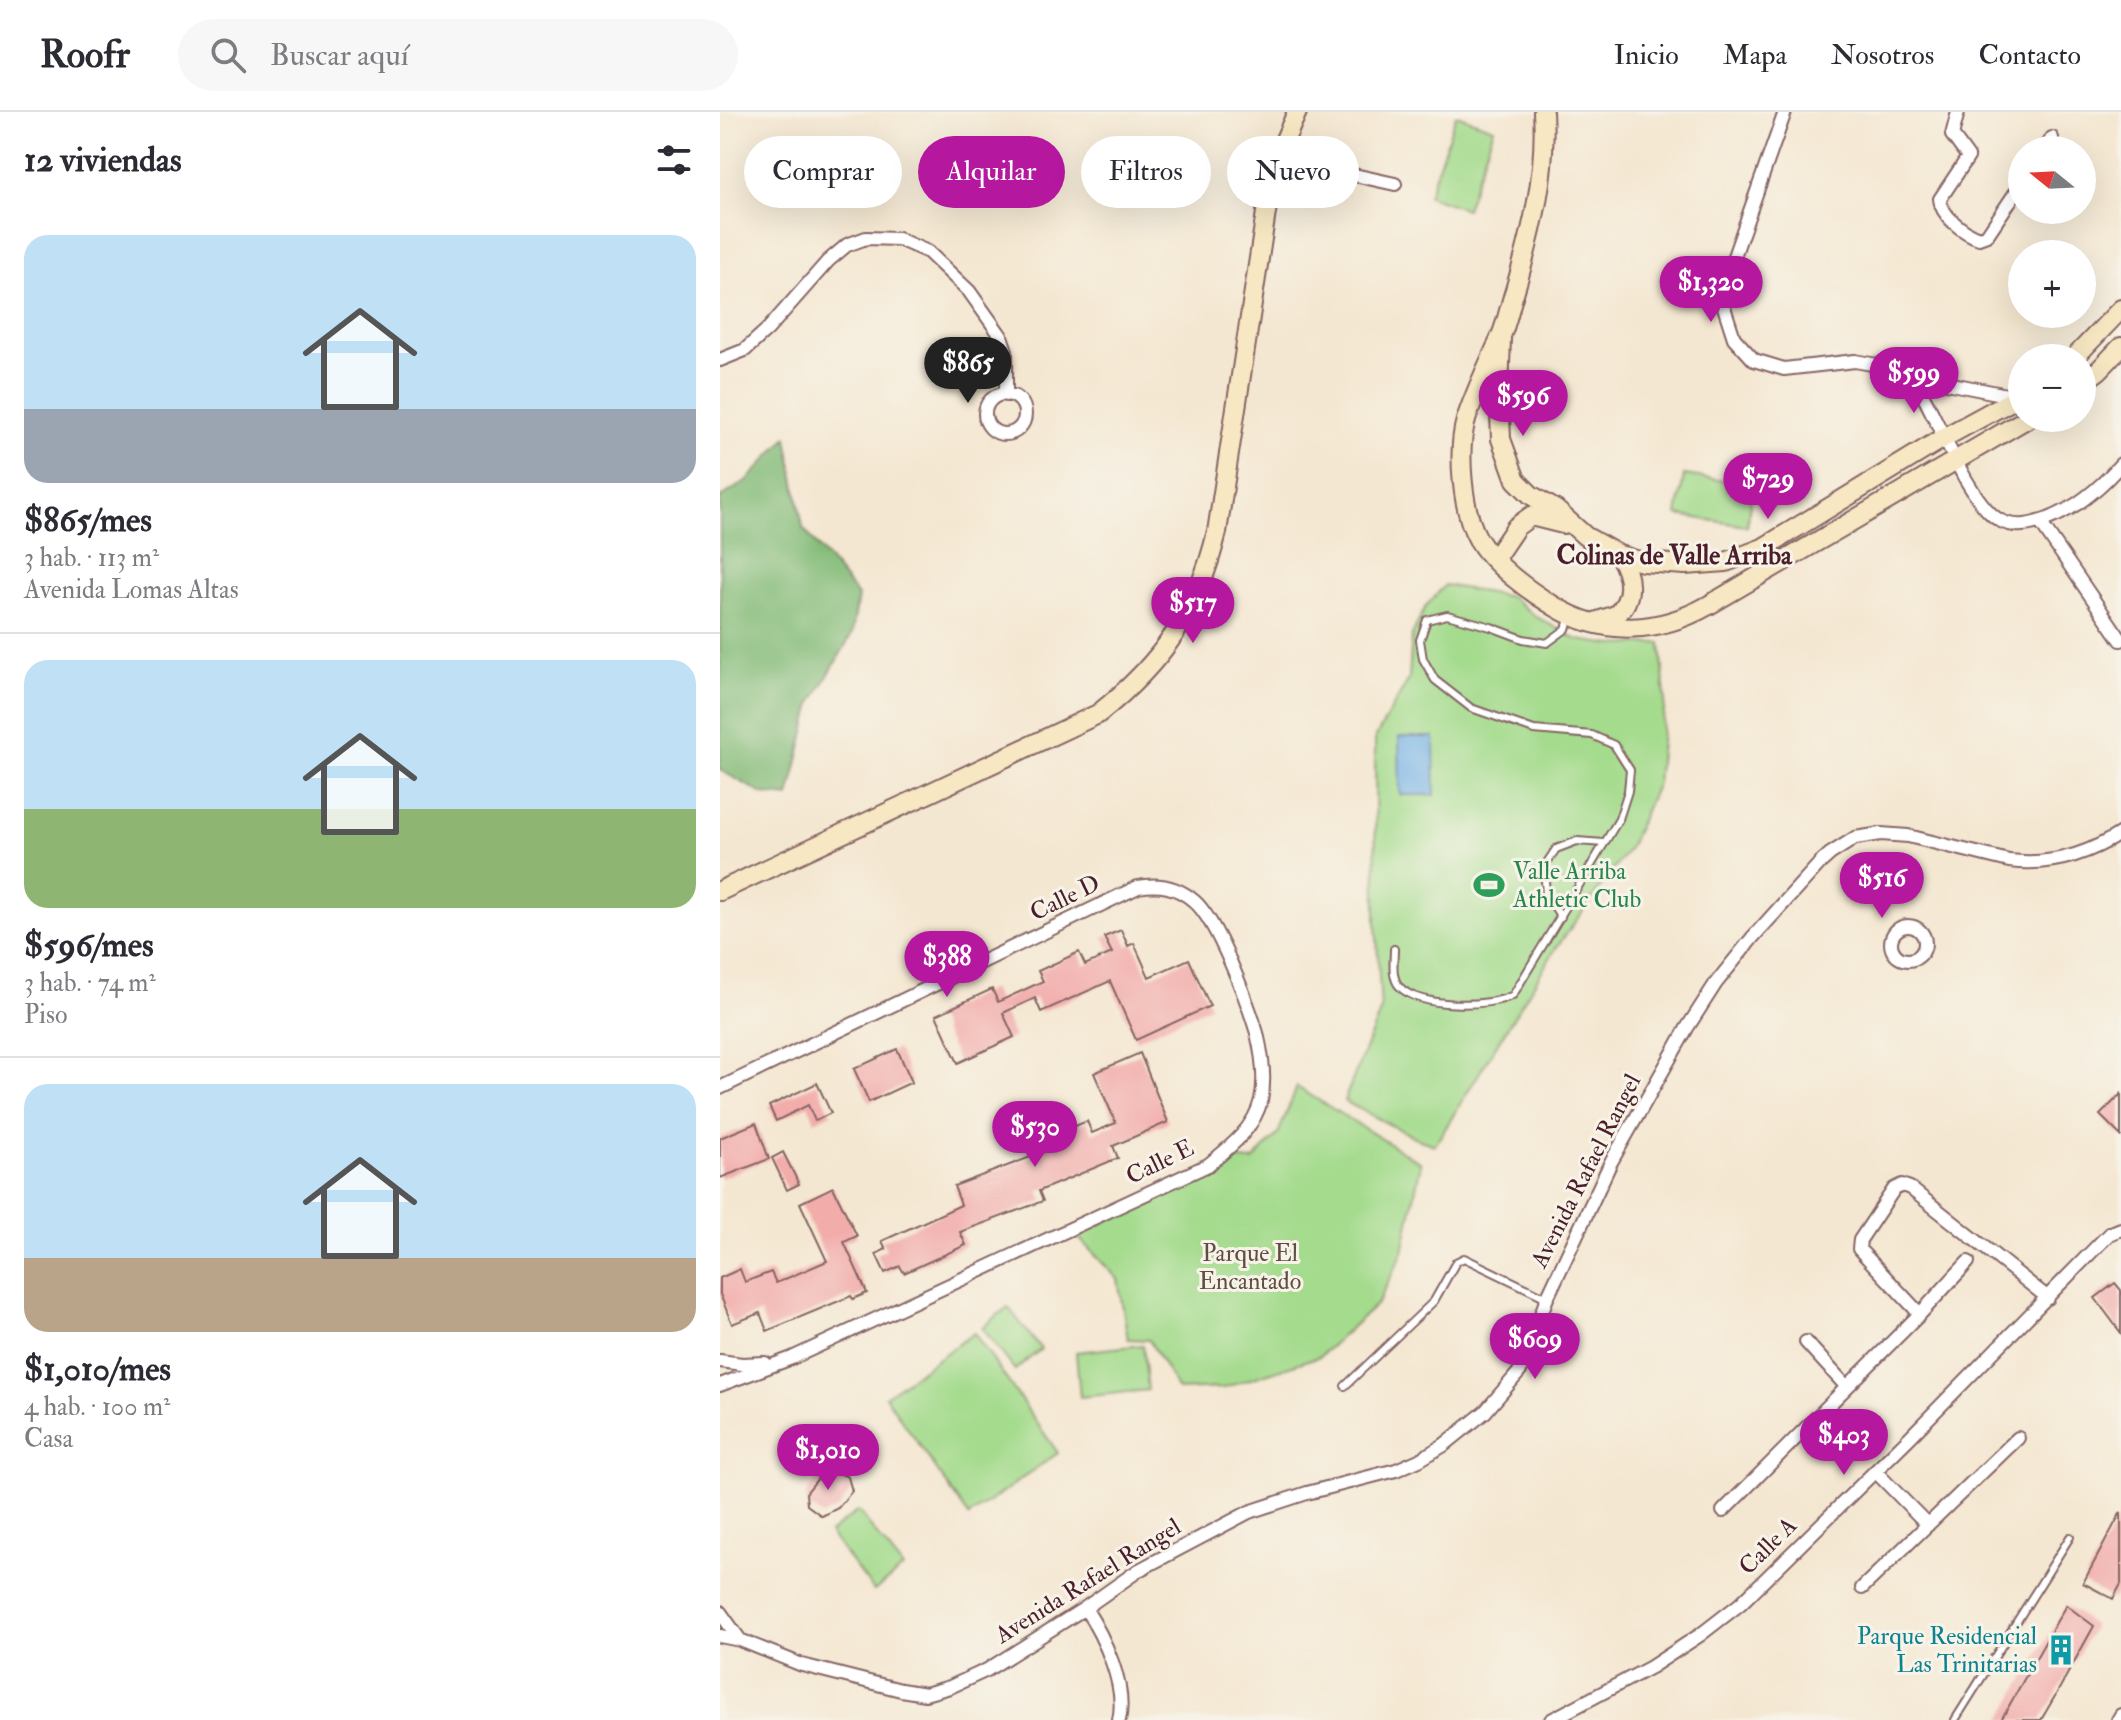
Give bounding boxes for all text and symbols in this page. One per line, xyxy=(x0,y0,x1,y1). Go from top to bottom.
search box xyxy=(178,19,738,91)
text: Roofr xyxy=(40,31,130,79)
icon: search xyxy=(206,33,250,77)
text: Buscar aquí xyxy=(270,37,409,74)
text: Inicio xyxy=(1614,38,1679,73)
text: Mapa xyxy=(1723,38,1787,73)
text: Nosotros xyxy=(1831,38,1934,73)
text: Contacto xyxy=(1978,38,2081,73)
chip: Comprar xyxy=(744,136,902,208)
chip: Alquilar xyxy=(918,136,1065,208)
chip: Filtros xyxy=(1081,136,1211,208)
chip: Nuevo xyxy=(1227,136,1359,208)
north arrow xyxy=(2008,136,2096,224)
map controls xyxy=(2008,136,2096,432)
icon: filters xyxy=(652,138,696,182)
text: 12 viviendas xyxy=(24,139,182,182)
button: + xyxy=(2008,240,2096,328)
pin: $1,320 xyxy=(1646,256,1776,324)
text: $1,320 xyxy=(1678,266,1744,298)
icon: home xyxy=(288,287,432,431)
pin: $865 xyxy=(921,337,1015,405)
button: − xyxy=(2008,344,2096,432)
text: $865 xyxy=(942,347,994,379)
pin: $599 xyxy=(1867,347,1961,415)
text: $599 xyxy=(1888,357,1940,389)
pin: $596 xyxy=(1476,370,1570,438)
text: $596 xyxy=(1497,380,1549,412)
pin: $729 xyxy=(1721,453,1815,521)
text: $729 xyxy=(1741,463,1795,495)
text: $865/mes xyxy=(24,499,152,542)
district label: Colinas de Valle Arriba xyxy=(1556,540,1793,572)
text: 3 hab. · 113 m² xyxy=(24,542,159,574)
text: Avenida Lomas Altas xyxy=(24,574,239,606)
pin: $517 xyxy=(1146,577,1240,645)
text: $517 xyxy=(1169,587,1217,619)
icon: home xyxy=(288,712,432,856)
pin: $516 xyxy=(1835,852,1929,920)
place label: Valle Arriba Athletic Club xyxy=(1512,856,1641,915)
text: $516 xyxy=(1858,862,1906,894)
street label: Calle D xyxy=(1025,868,1105,928)
sports icon: Valle Arriba Athletic Club xyxy=(1472,868,1506,902)
text: $596/mes xyxy=(24,924,154,967)
pin: $388 xyxy=(900,931,994,999)
text: $388 xyxy=(922,941,972,973)
text: 3 hab. · 74 m² xyxy=(24,967,156,999)
text: Piso xyxy=(24,999,67,1031)
street label: Avenida Rafael Rangel xyxy=(1523,1069,1648,1274)
pin: $530 xyxy=(988,1101,1082,1169)
text: $530 xyxy=(1010,1111,1060,1143)
street label: Calle E xyxy=(1121,1132,1199,1192)
icon: home xyxy=(288,1136,432,1280)
park label: Parque El Encantado xyxy=(1199,1238,1301,1297)
pin: $609 xyxy=(1488,1313,1582,1381)
text: $609 xyxy=(1508,1323,1562,1355)
text: $1,010/mes xyxy=(24,1348,171,1391)
text: 4 hab. · 100 m² xyxy=(24,1391,170,1423)
pin: $403 xyxy=(1797,1409,1891,1477)
text: $403 xyxy=(1818,1419,1870,1451)
text: Casa xyxy=(24,1423,73,1455)
pin: $1,010 xyxy=(763,1424,893,1492)
text: $1,010 xyxy=(795,1434,861,1466)
street label: Calle A xyxy=(1732,1510,1804,1582)
street label: Avenida Rafael Rangel xyxy=(988,1511,1187,1651)
place label: Parque Residencial Las Trinitarias xyxy=(1857,1621,2037,1680)
building icon: Parque Residencial Las Trinitarias xyxy=(2044,1633,2078,1667)

